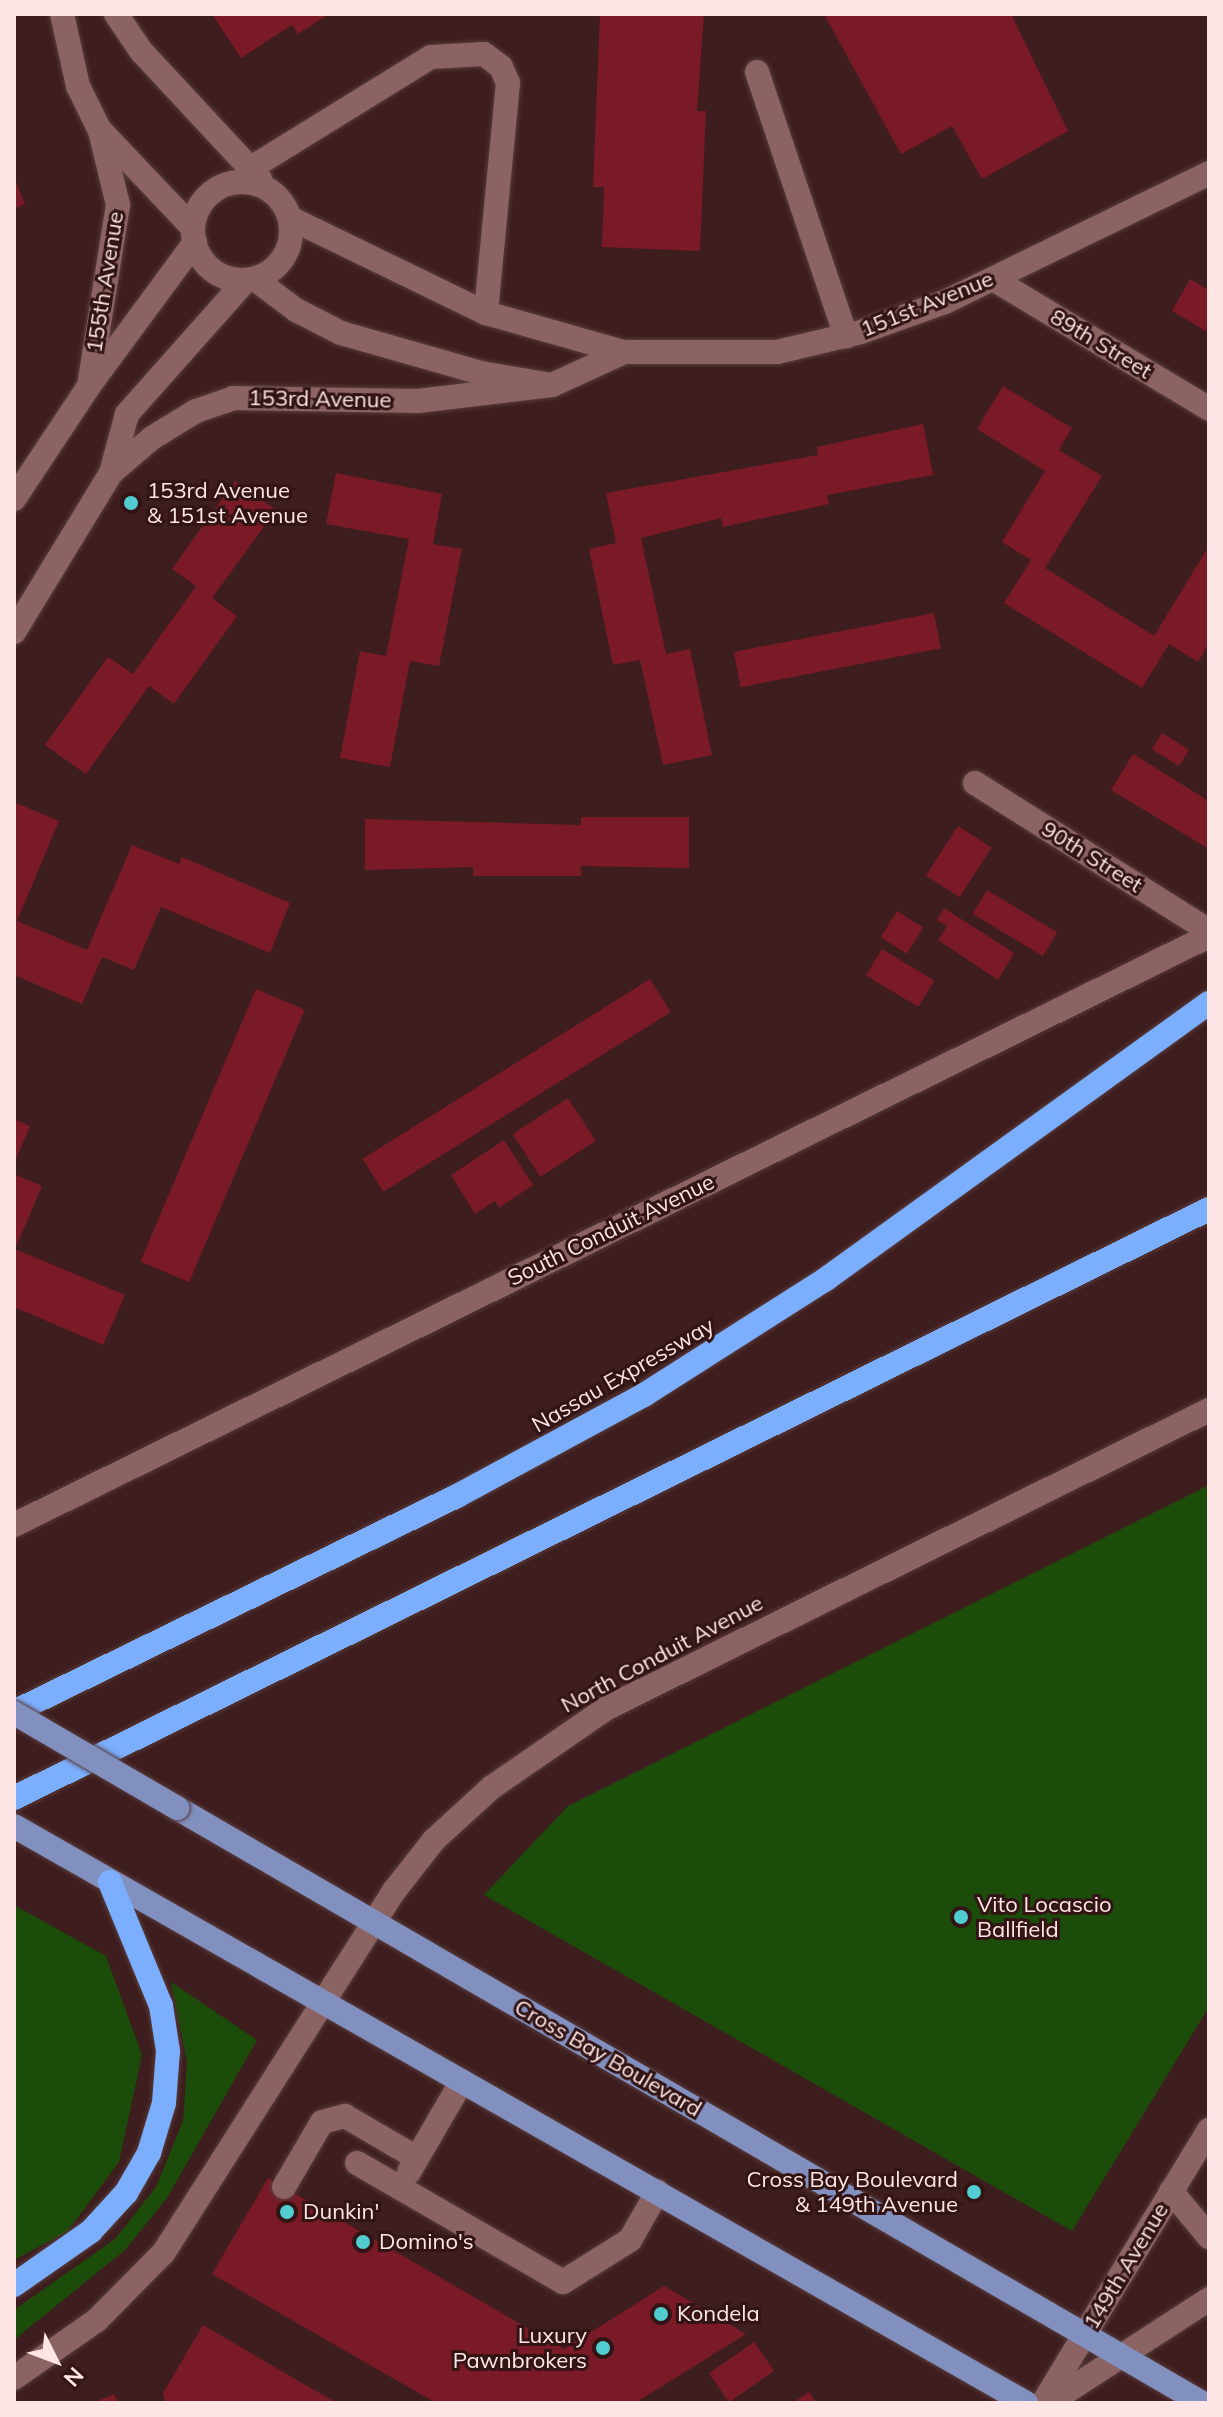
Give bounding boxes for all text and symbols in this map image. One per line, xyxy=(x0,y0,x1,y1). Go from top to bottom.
street label: 155th Avenue xyxy=(81,210,129,354)
street label: 151st Avenue xyxy=(857,265,997,343)
street label: 89th Street xyxy=(1046,303,1156,385)
street label: 153rd Avenue xyxy=(248,385,392,413)
place label: 153rd Avenue & 151st Avenue xyxy=(147,477,308,528)
marker: 153rd Avenue & 151st Avenue xyxy=(122,494,140,512)
street label: 90th Street xyxy=(1037,816,1147,898)
street label: South Conduit Avenue xyxy=(504,1169,718,1291)
street label: Nassau Expressway xyxy=(527,1312,719,1438)
street label: North Conduit Avenue xyxy=(557,1590,767,1718)
place label: Vito Locascio Ballfield xyxy=(977,1891,1112,1942)
marker: Vito Locascio Ballfield xyxy=(952,1908,970,1926)
street label: Cross Bay Boulevard xyxy=(510,1994,706,2122)
place label: Cross Bay Boulevard & 149th Avenue xyxy=(747,2166,958,2218)
marker: Cross Bay Boulevard & 149th Avenue xyxy=(965,2183,983,2201)
street label: 149th Avenue xyxy=(1078,2198,1174,2334)
place label: Dunkin' xyxy=(303,2199,379,2225)
marker: Dunkin' xyxy=(278,2203,296,2221)
place label: Domino's xyxy=(379,2229,474,2255)
marker: Domino's xyxy=(354,2233,372,2251)
place label: Kondela xyxy=(677,2301,760,2327)
marker: Kondela xyxy=(652,2305,670,2323)
north arrow xyxy=(16,2321,96,2401)
place label: Luxury Pawnbrokers xyxy=(453,2322,587,2374)
marker: Luxury Pawnbrokers xyxy=(594,2339,612,2357)
text: N xyxy=(58,2362,90,2393)

